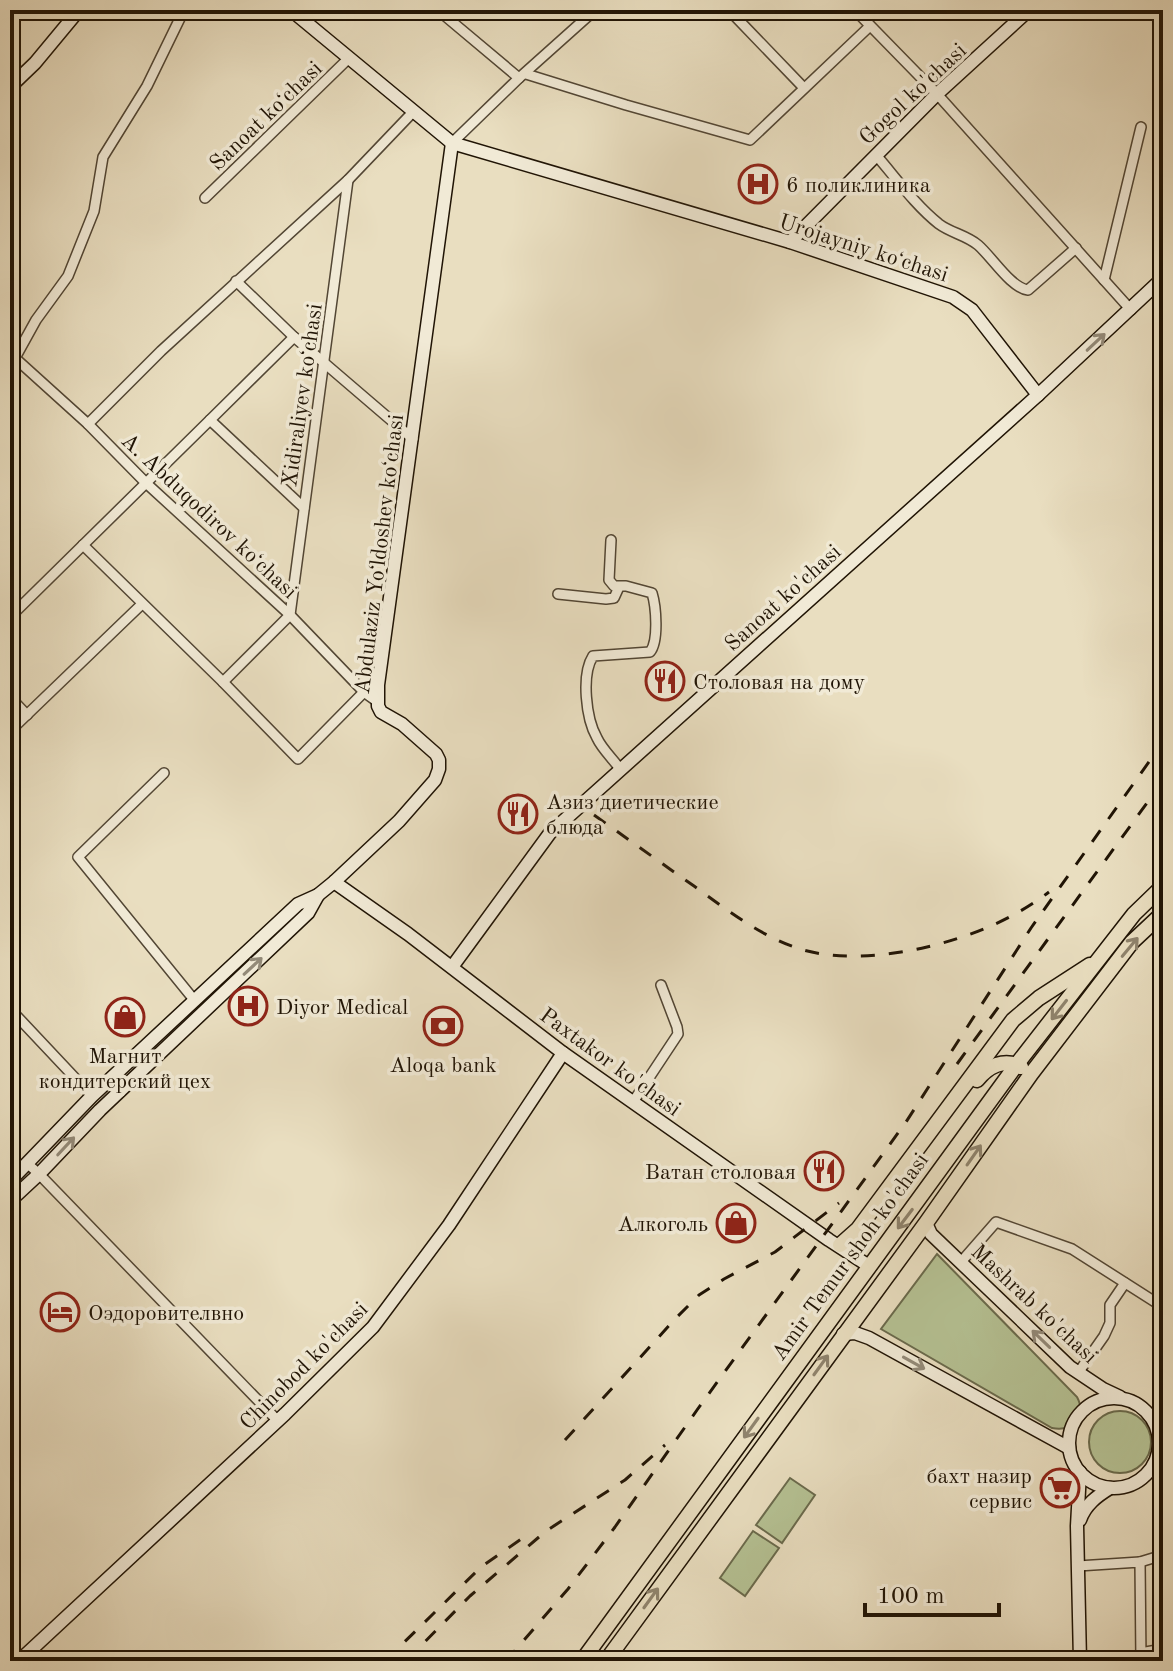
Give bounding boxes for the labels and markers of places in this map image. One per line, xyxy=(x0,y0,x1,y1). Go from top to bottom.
hospital icon: 6 поликлиника xyxy=(737,163,779,205)
place label: 6 поликлиника xyxy=(786,175,931,197)
restaurant icon: Столовая на дому xyxy=(644,660,686,702)
place label: Столовая на дому xyxy=(693,672,866,694)
place label: Азиз диетические блюда xyxy=(546,792,719,839)
restaurant icon: Азиз диетические блюда xyxy=(497,793,539,835)
hospital icon: Diyor Medical xyxy=(227,985,269,1027)
shop icon: Магнит кондитерский цех xyxy=(104,996,146,1038)
place label: Diyor Medical xyxy=(276,997,408,1019)
bank icon: Aloqa bank xyxy=(422,1005,464,1047)
place label: Магнит кондитерский цех xyxy=(39,1046,211,1093)
place label: Aloqa bank xyxy=(389,1055,497,1077)
restaurant icon: Ватан столовая xyxy=(803,1150,845,1192)
place label: Ватан столовая xyxy=(645,1162,796,1184)
shop icon: Алкоголь xyxy=(715,1202,757,1244)
place label: Алкоголь xyxy=(617,1214,708,1236)
hotel icon: Оэдоровителвно xyxy=(39,1291,81,1333)
place label: Оэдоровителвно xyxy=(88,1303,244,1325)
place label: бахт назир сервис xyxy=(927,1466,1032,1513)
supermarket icon: бахт назир сервис xyxy=(1039,1467,1081,1509)

